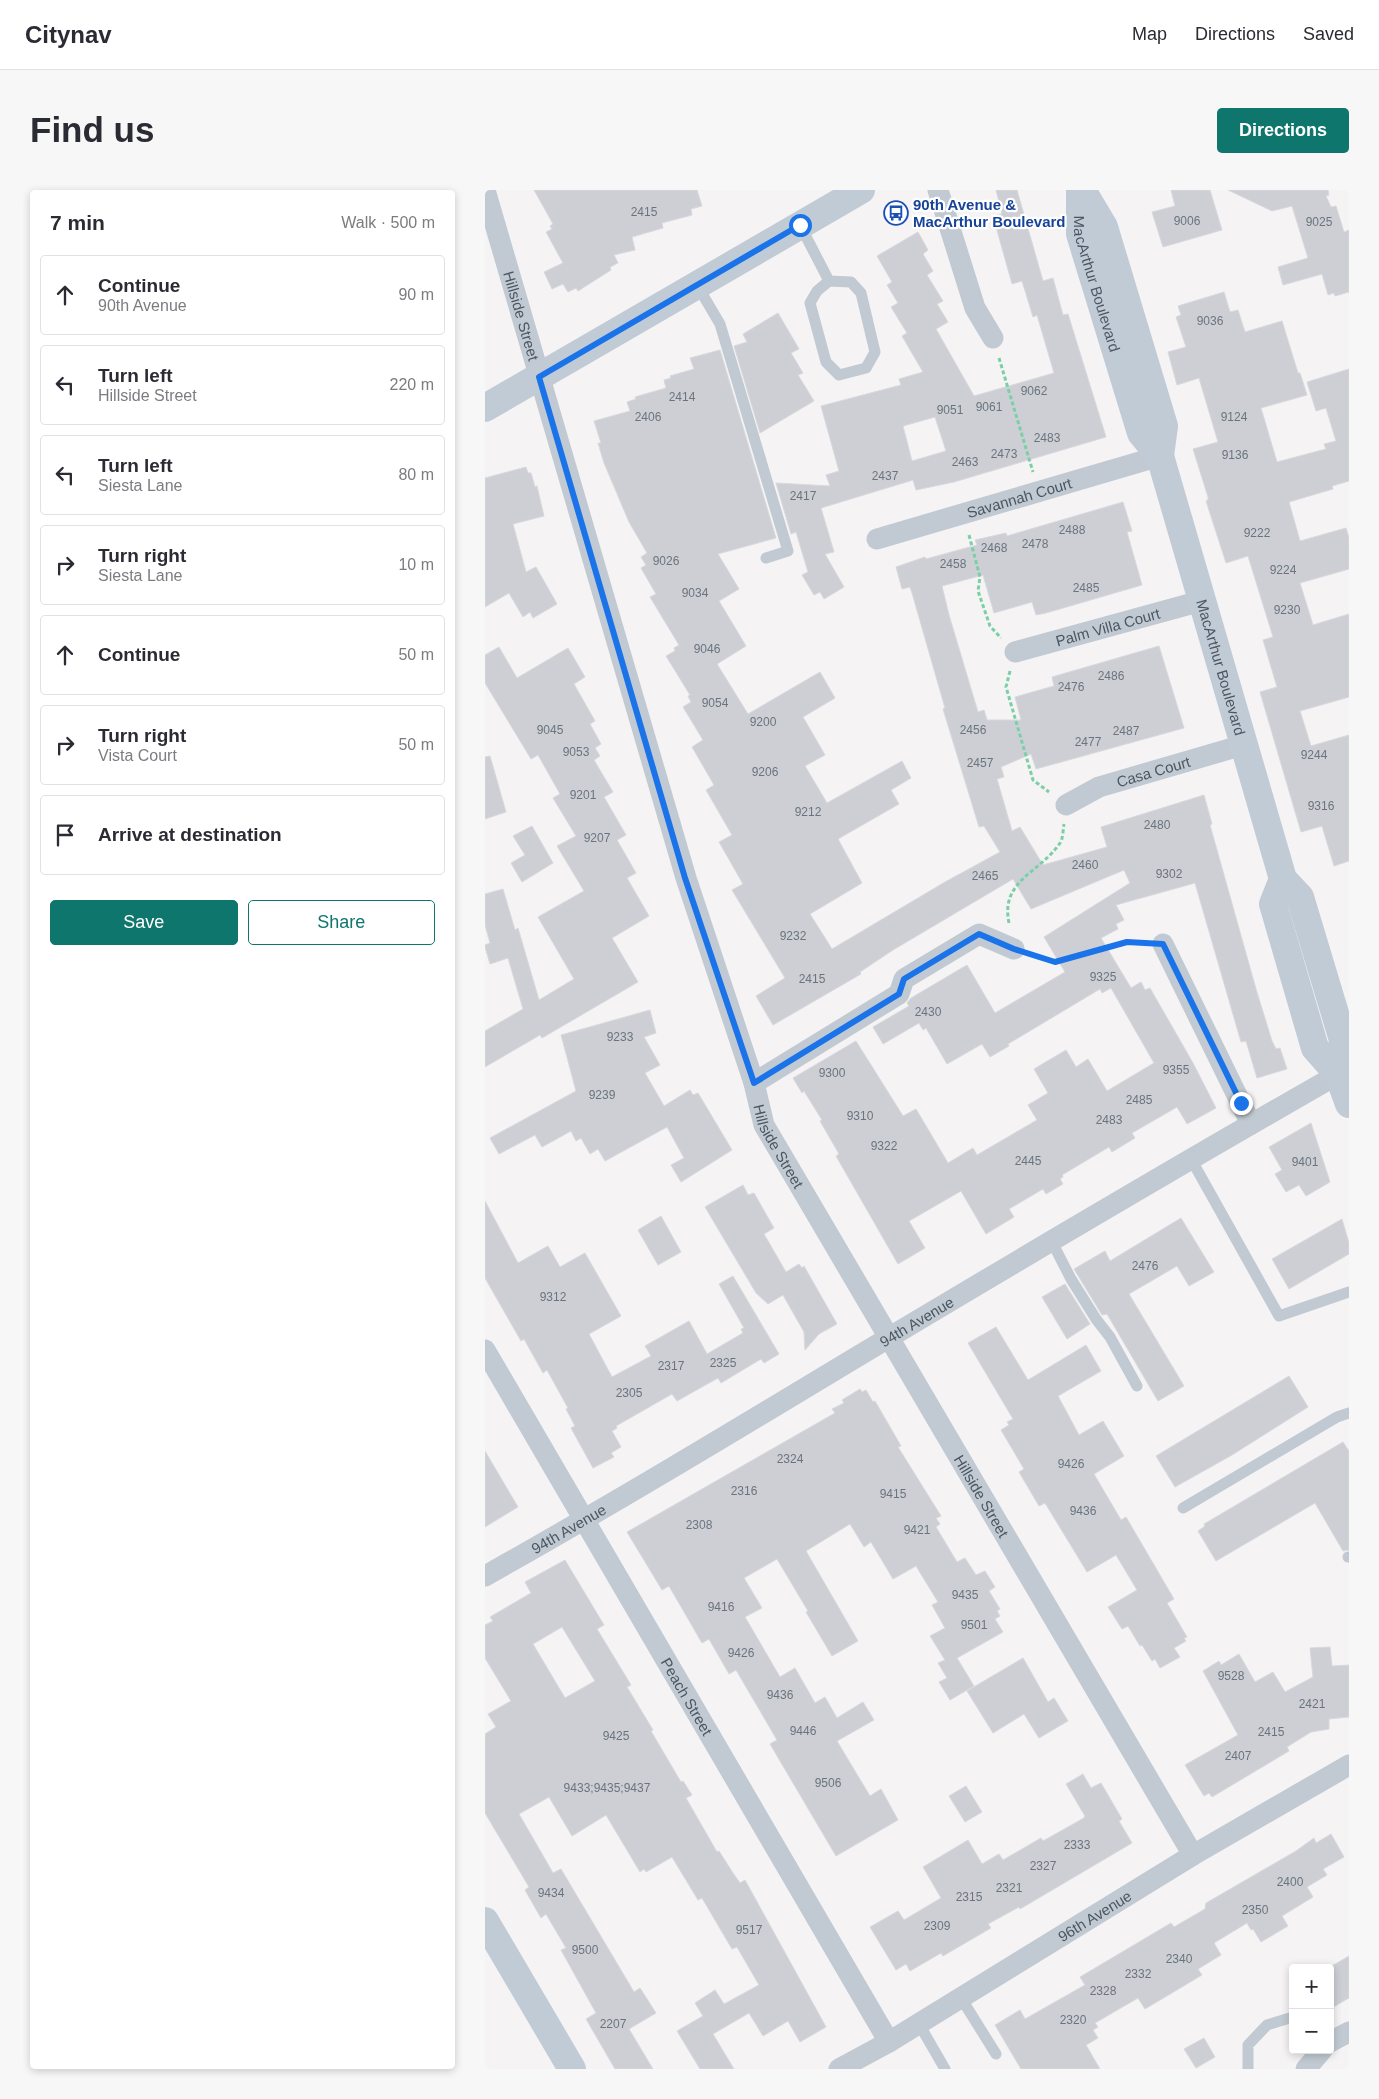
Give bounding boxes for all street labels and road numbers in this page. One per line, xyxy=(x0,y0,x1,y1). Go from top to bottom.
street label: MacArthur Boulevard xyxy=(1072,216,1124,354)
street label: Hillside Street xyxy=(501,269,543,363)
street label: Savannah Court xyxy=(965,474,1074,521)
street label: MacArthur Boulevard xyxy=(1194,597,1249,737)
street label: Palm Villa Court xyxy=(1054,604,1162,649)
street label: Casa Court xyxy=(1114,752,1193,790)
street label: Hillside Street xyxy=(751,1102,808,1192)
street label: 94th Avenue xyxy=(876,1293,956,1350)
street label: Hillside Street xyxy=(951,1452,1013,1541)
street label: 94th Avenue xyxy=(528,1500,609,1557)
street label: Peach Street xyxy=(658,1655,717,1739)
street label: 96th Avenue xyxy=(1055,1887,1134,1945)

